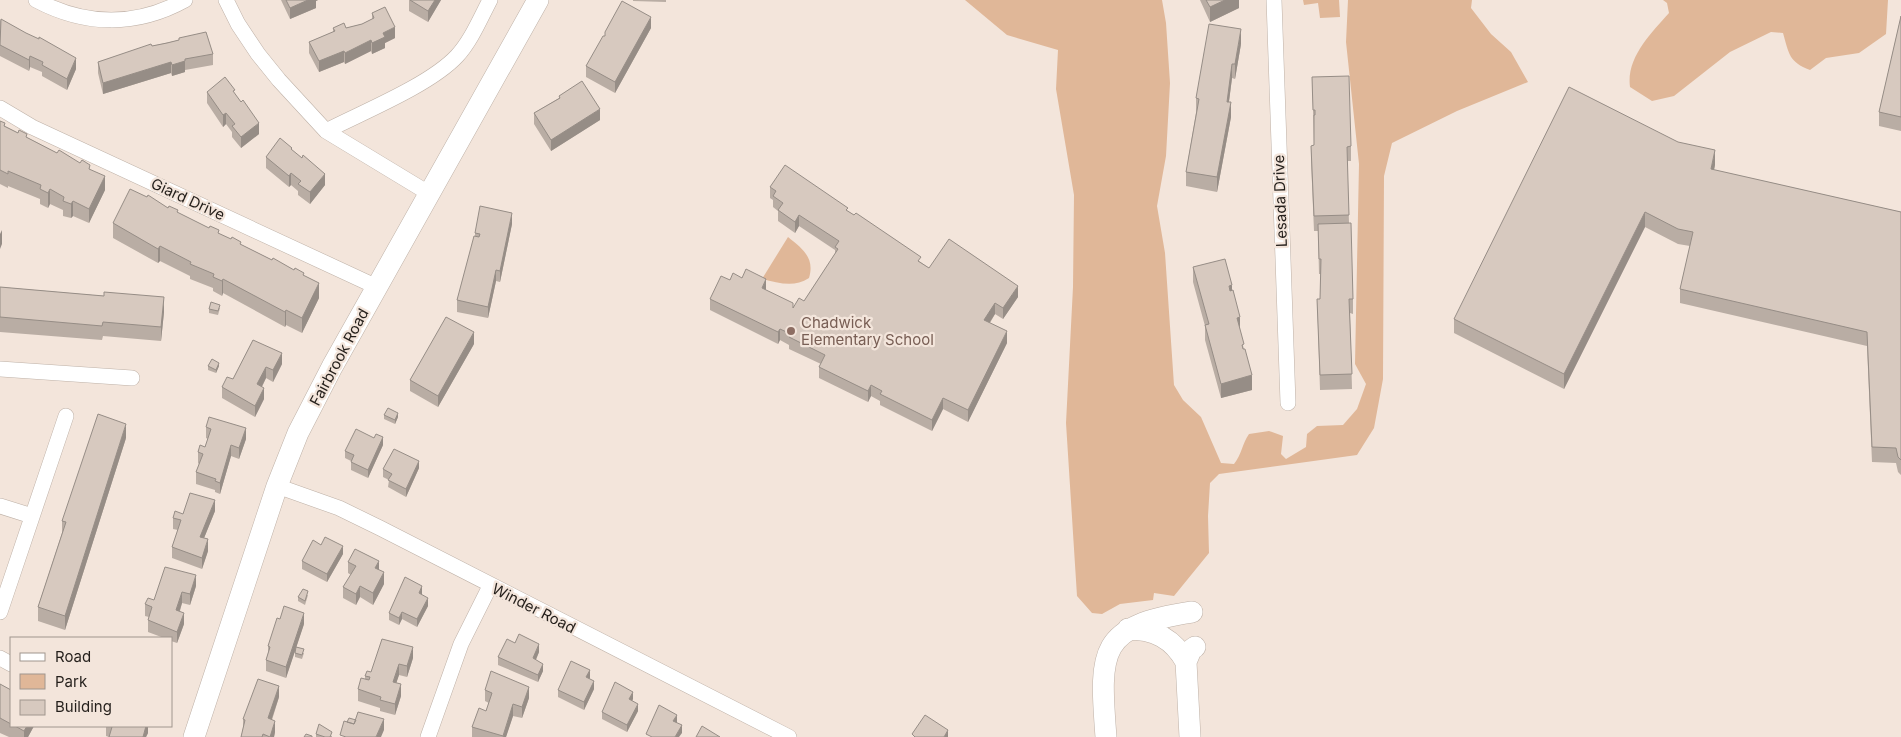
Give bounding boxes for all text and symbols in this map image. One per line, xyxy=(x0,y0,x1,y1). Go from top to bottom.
street label: Lesada Drive xyxy=(1269,154,1291,248)
street label: Giard Drive xyxy=(148,174,228,224)
street label: Fairbrook Road xyxy=(305,305,373,409)
place label: Chadwick Elementary School xyxy=(801,313,934,349)
marker: Chadwick Elementary School xyxy=(785,325,797,337)
street label: Winder Road xyxy=(489,579,579,637)
legend xyxy=(10,637,172,727)
text: Road xyxy=(55,647,91,666)
text: Park xyxy=(55,672,88,691)
text: Building xyxy=(55,697,112,716)

